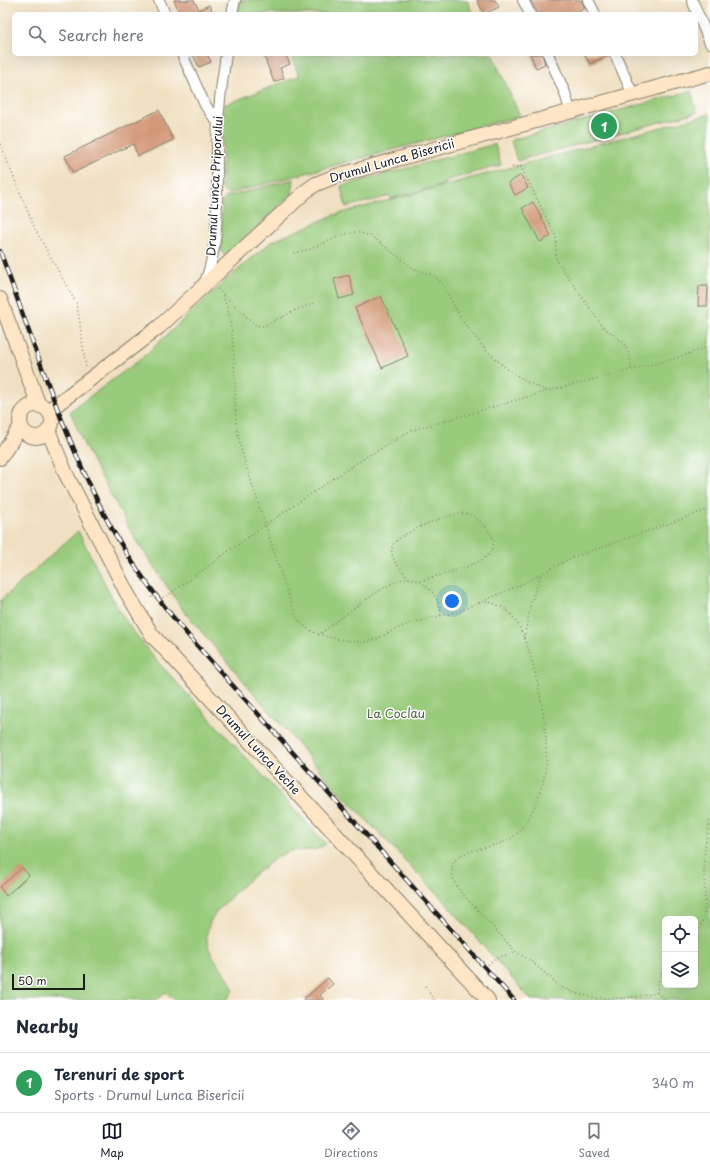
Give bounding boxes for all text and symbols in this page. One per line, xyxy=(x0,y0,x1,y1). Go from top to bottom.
search box xyxy=(12,12,698,56)
icon: search xyxy=(26,23,48,45)
text: Search here xyxy=(58,23,144,46)
pin: 1 xyxy=(591,111,617,141)
street label: Drumul Lunca Priporului xyxy=(201,115,227,256)
street label: Drumul Lunca Bisericii xyxy=(327,134,456,187)
your location xyxy=(442,591,462,611)
street label: Drumul Lunca Veche xyxy=(212,701,305,798)
park label: La Coclau xyxy=(367,704,425,722)
map controls xyxy=(662,916,698,988)
button: locate xyxy=(662,916,698,952)
button: layers xyxy=(662,952,698,988)
scale bar xyxy=(12,972,85,991)
text: 50 m xyxy=(18,972,47,989)
text: Nearby xyxy=(16,1013,78,1039)
text: Terenuri de sport xyxy=(54,1062,184,1085)
text: 1 xyxy=(26,1073,32,1092)
text: 340 m xyxy=(651,1073,694,1092)
text: Sports · Drumul Lunca Bisericii xyxy=(54,1085,245,1104)
tab: Map xyxy=(100,1120,124,1161)
tab: Directions xyxy=(324,1120,378,1161)
tab: Saved xyxy=(578,1120,610,1161)

